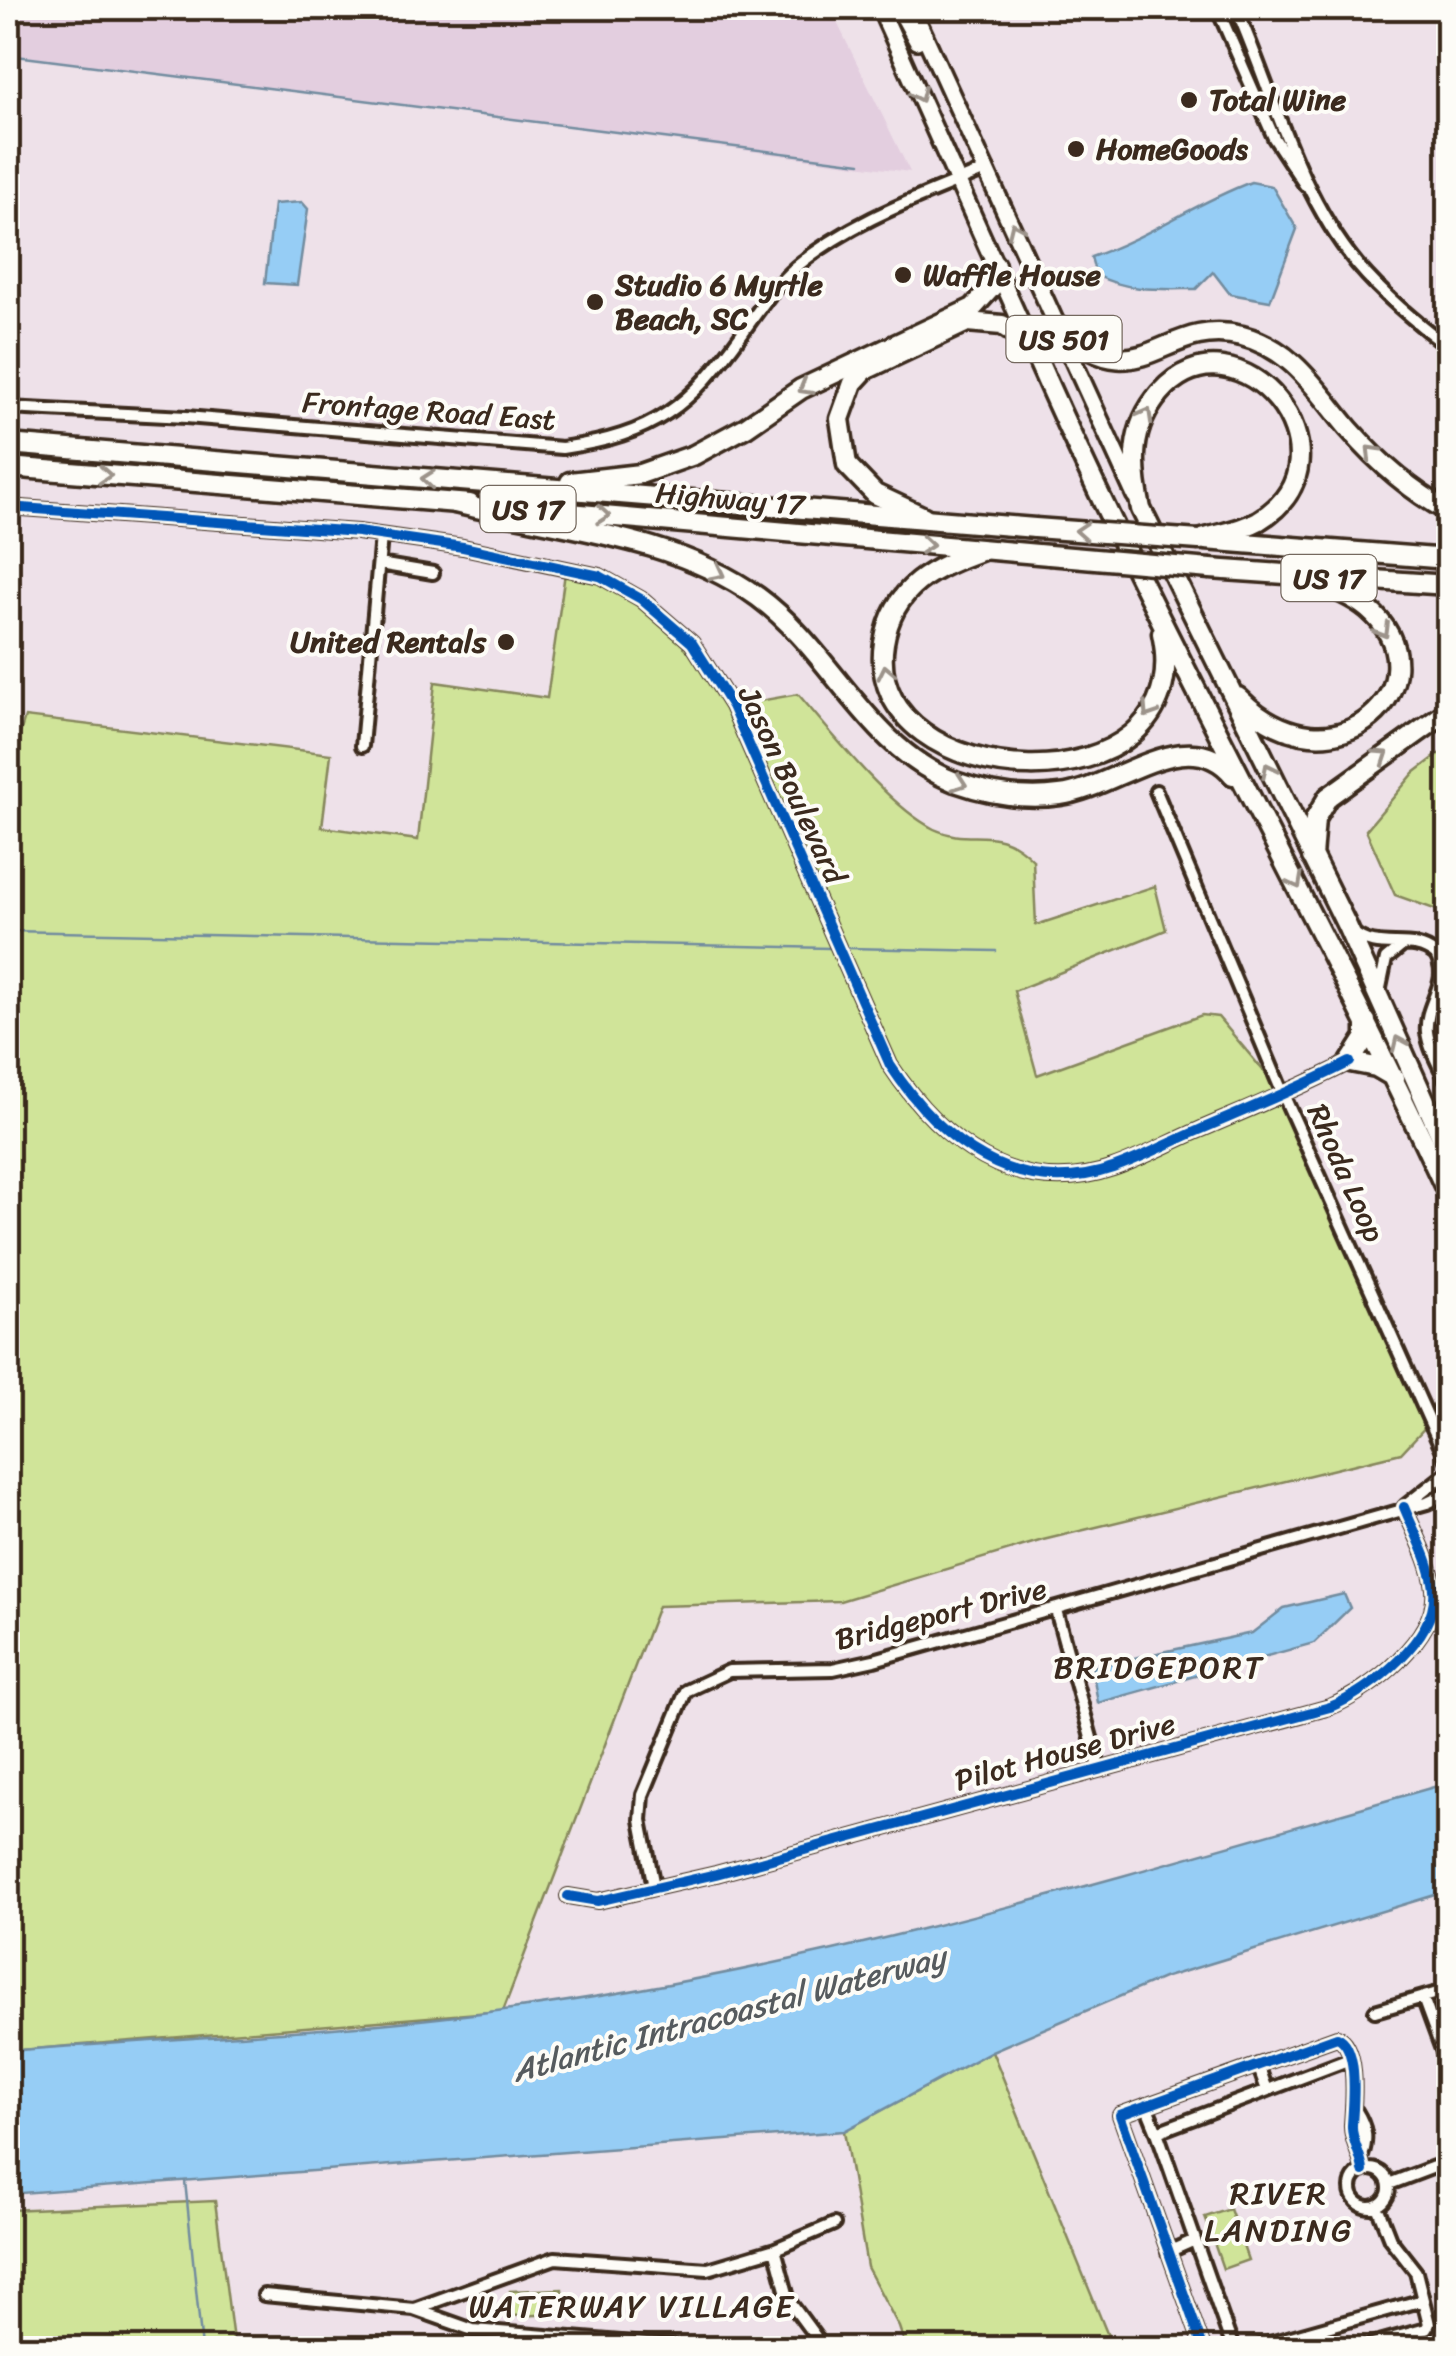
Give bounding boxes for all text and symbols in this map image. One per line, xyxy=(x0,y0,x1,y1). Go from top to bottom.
place label: Total Wine xyxy=(1209,73,1347,127)
one-way arrow xyxy=(907,85,927,103)
marker: Total Wine xyxy=(1178,89,1200,111)
place label: HomeGoods xyxy=(1096,122,1249,176)
marker: HomeGoods xyxy=(1065,138,1087,160)
one-way arrow xyxy=(1007,221,1027,239)
place label: Waffle House xyxy=(923,248,1102,302)
place label: Studio 6 Myrtle Beach, SC xyxy=(614,258,824,346)
marker: Waffle House xyxy=(892,264,914,286)
marker: Studio 6 Myrtle Beach, SC xyxy=(584,291,606,313)
road number: US 501 xyxy=(1006,316,1122,362)
street label: Frontage Road East xyxy=(300,375,558,447)
one-way arrow xyxy=(798,376,816,396)
one-way arrow xyxy=(1134,408,1154,426)
one-way arrow xyxy=(1366,445,1384,464)
one-way arrow xyxy=(97,463,113,485)
street label: Highway 17 xyxy=(653,466,809,533)
one-way arrow xyxy=(419,469,435,490)
road number: US 17 xyxy=(480,486,576,532)
one-way arrow xyxy=(595,504,611,526)
one-way arrow xyxy=(1074,521,1090,543)
one-way arrow xyxy=(919,533,935,555)
road number: US 17 xyxy=(1282,555,1376,601)
one-way arrow xyxy=(707,561,725,580)
place label: United Rentals xyxy=(290,615,487,669)
one-way arrow xyxy=(1371,620,1390,638)
marker: United Rentals xyxy=(495,631,517,653)
one-way arrow xyxy=(876,664,897,681)
street label: Jason Boulevard xyxy=(722,676,862,895)
one-way arrow xyxy=(1143,700,1162,718)
one-way arrow xyxy=(1370,750,1389,768)
one-way arrow xyxy=(1262,763,1281,781)
one-way arrow xyxy=(950,771,967,791)
one-way arrow xyxy=(1284,872,1303,890)
one-way arrow xyxy=(1391,1035,1411,1053)
street label: Rhoda Loop xyxy=(1291,1095,1401,1252)
street label: Bridgeport Drive xyxy=(829,1562,1053,1666)
district label: BRIDGEPORT xyxy=(1053,1639,1265,1696)
street label: Pilot House Drive xyxy=(948,1697,1182,1807)
water label: Atlantic Intracoastal Waterway xyxy=(505,1928,956,2100)
district label: RIVER LANDING xyxy=(1204,2165,1354,2259)
district label: WATERWAY VILLAGE xyxy=(468,2278,796,2335)

